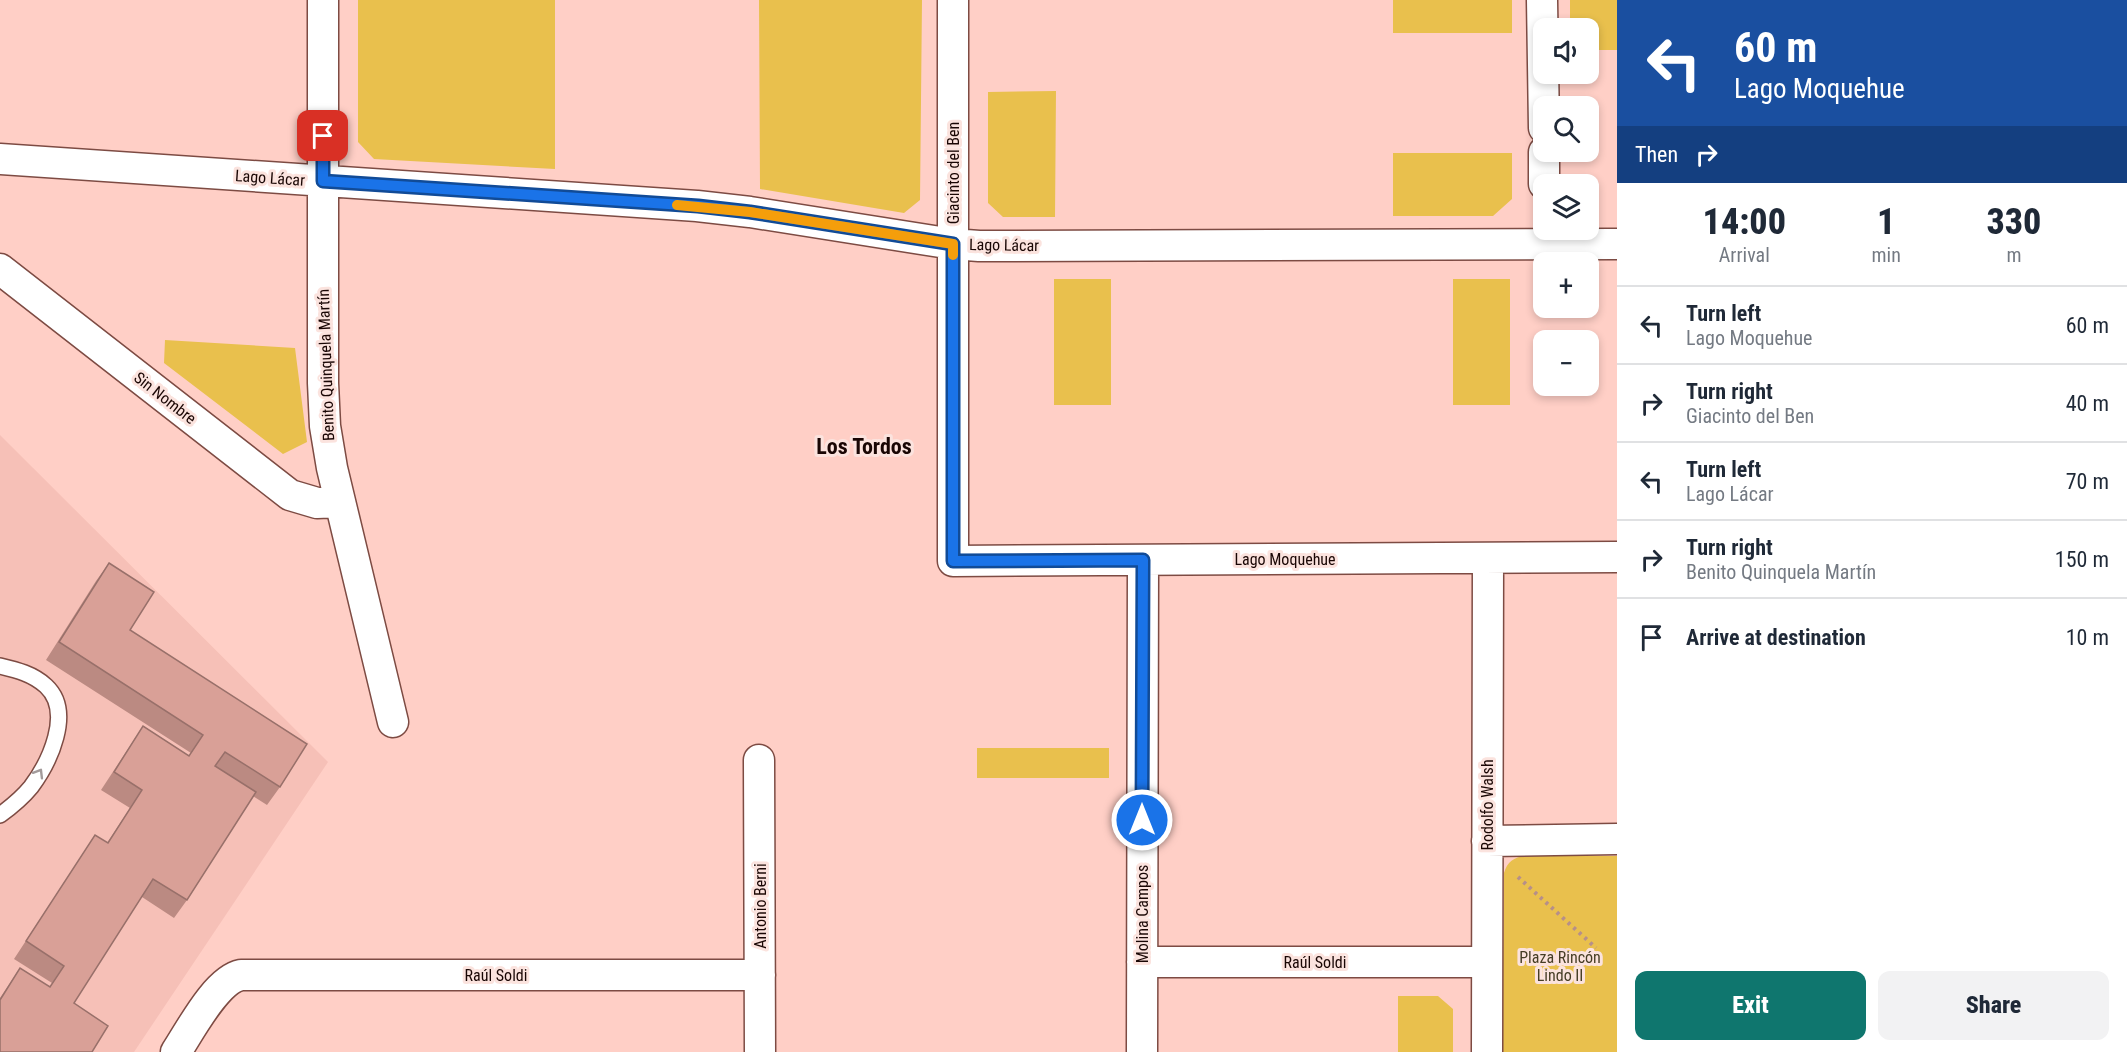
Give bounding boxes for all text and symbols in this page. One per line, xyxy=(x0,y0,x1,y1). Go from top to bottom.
map controls xyxy=(1533,18,1599,396)
button: sound xyxy=(1533,18,1599,84)
text: 60 m xyxy=(1734,23,1817,72)
icon: left xyxy=(1635,24,1713,102)
text: Lago Moquehue xyxy=(1734,73,1905,105)
button: search xyxy=(1533,96,1599,162)
pin xyxy=(297,110,348,161)
icon: arrive xyxy=(306,119,339,152)
street label: Giacinto del Ben xyxy=(944,122,963,224)
icon: right xyxy=(1690,138,1723,171)
text: Then xyxy=(1635,142,1678,167)
street label: Lago Lácar xyxy=(234,166,306,190)
button: layers xyxy=(1533,174,1599,240)
text: 14:00 xyxy=(1703,201,1786,243)
text: 1 xyxy=(1877,201,1895,243)
text: 330 xyxy=(1986,201,2041,243)
street label: Lago Lácar xyxy=(969,235,1039,255)
text: Arrival xyxy=(1719,243,1770,267)
text: min xyxy=(1872,243,1901,267)
text: m xyxy=(2006,243,2021,267)
button: + xyxy=(1533,252,1599,318)
street label: Benito Quinquela Martín xyxy=(314,289,338,441)
text: Turn left xyxy=(1686,301,1761,326)
icon: left xyxy=(1635,309,1668,342)
text: 60 m xyxy=(2066,313,2109,338)
text: Lago Moquehue xyxy=(1686,326,1812,350)
button: − xyxy=(1533,330,1599,396)
street label: Sin Nombre xyxy=(130,368,200,428)
text: Turn right xyxy=(1686,379,1773,404)
icon: right xyxy=(1635,387,1668,420)
text: 40 m xyxy=(2066,391,2109,416)
text: Giacinto del Ben xyxy=(1686,404,1814,428)
district label: Los Tordos xyxy=(816,434,912,459)
text: Turn left xyxy=(1686,457,1761,482)
icon: left xyxy=(1635,465,1668,498)
text: 70 m xyxy=(2066,469,2109,494)
text: Lago Lácar xyxy=(1686,482,1774,506)
text: Turn right xyxy=(1686,535,1773,560)
icon: right xyxy=(1635,543,1668,576)
text: 150 m xyxy=(2055,547,2109,572)
street label: Lago Moquehue xyxy=(1234,550,1336,569)
text: Benito Quinquela Martín xyxy=(1686,560,1876,584)
icon: arrive xyxy=(1635,621,1668,654)
text: Arrive at destination xyxy=(1686,625,1866,650)
text: 10 m xyxy=(2066,625,2109,650)
street label: Rodolfo Walsh xyxy=(1478,759,1497,851)
one-way arrow xyxy=(32,769,44,779)
position arrow xyxy=(1110,788,1174,852)
street label: Antonio Berni xyxy=(751,863,770,949)
street label: Molina Campos xyxy=(1133,865,1152,963)
park label: Plaza Rincón Lindo II xyxy=(1519,948,1601,985)
street label: Raúl Soldi xyxy=(1284,953,1346,972)
street label: Raúl Soldi xyxy=(465,966,527,985)
button: Exit xyxy=(1635,971,1866,1040)
button: Share xyxy=(1878,971,2109,1040)

